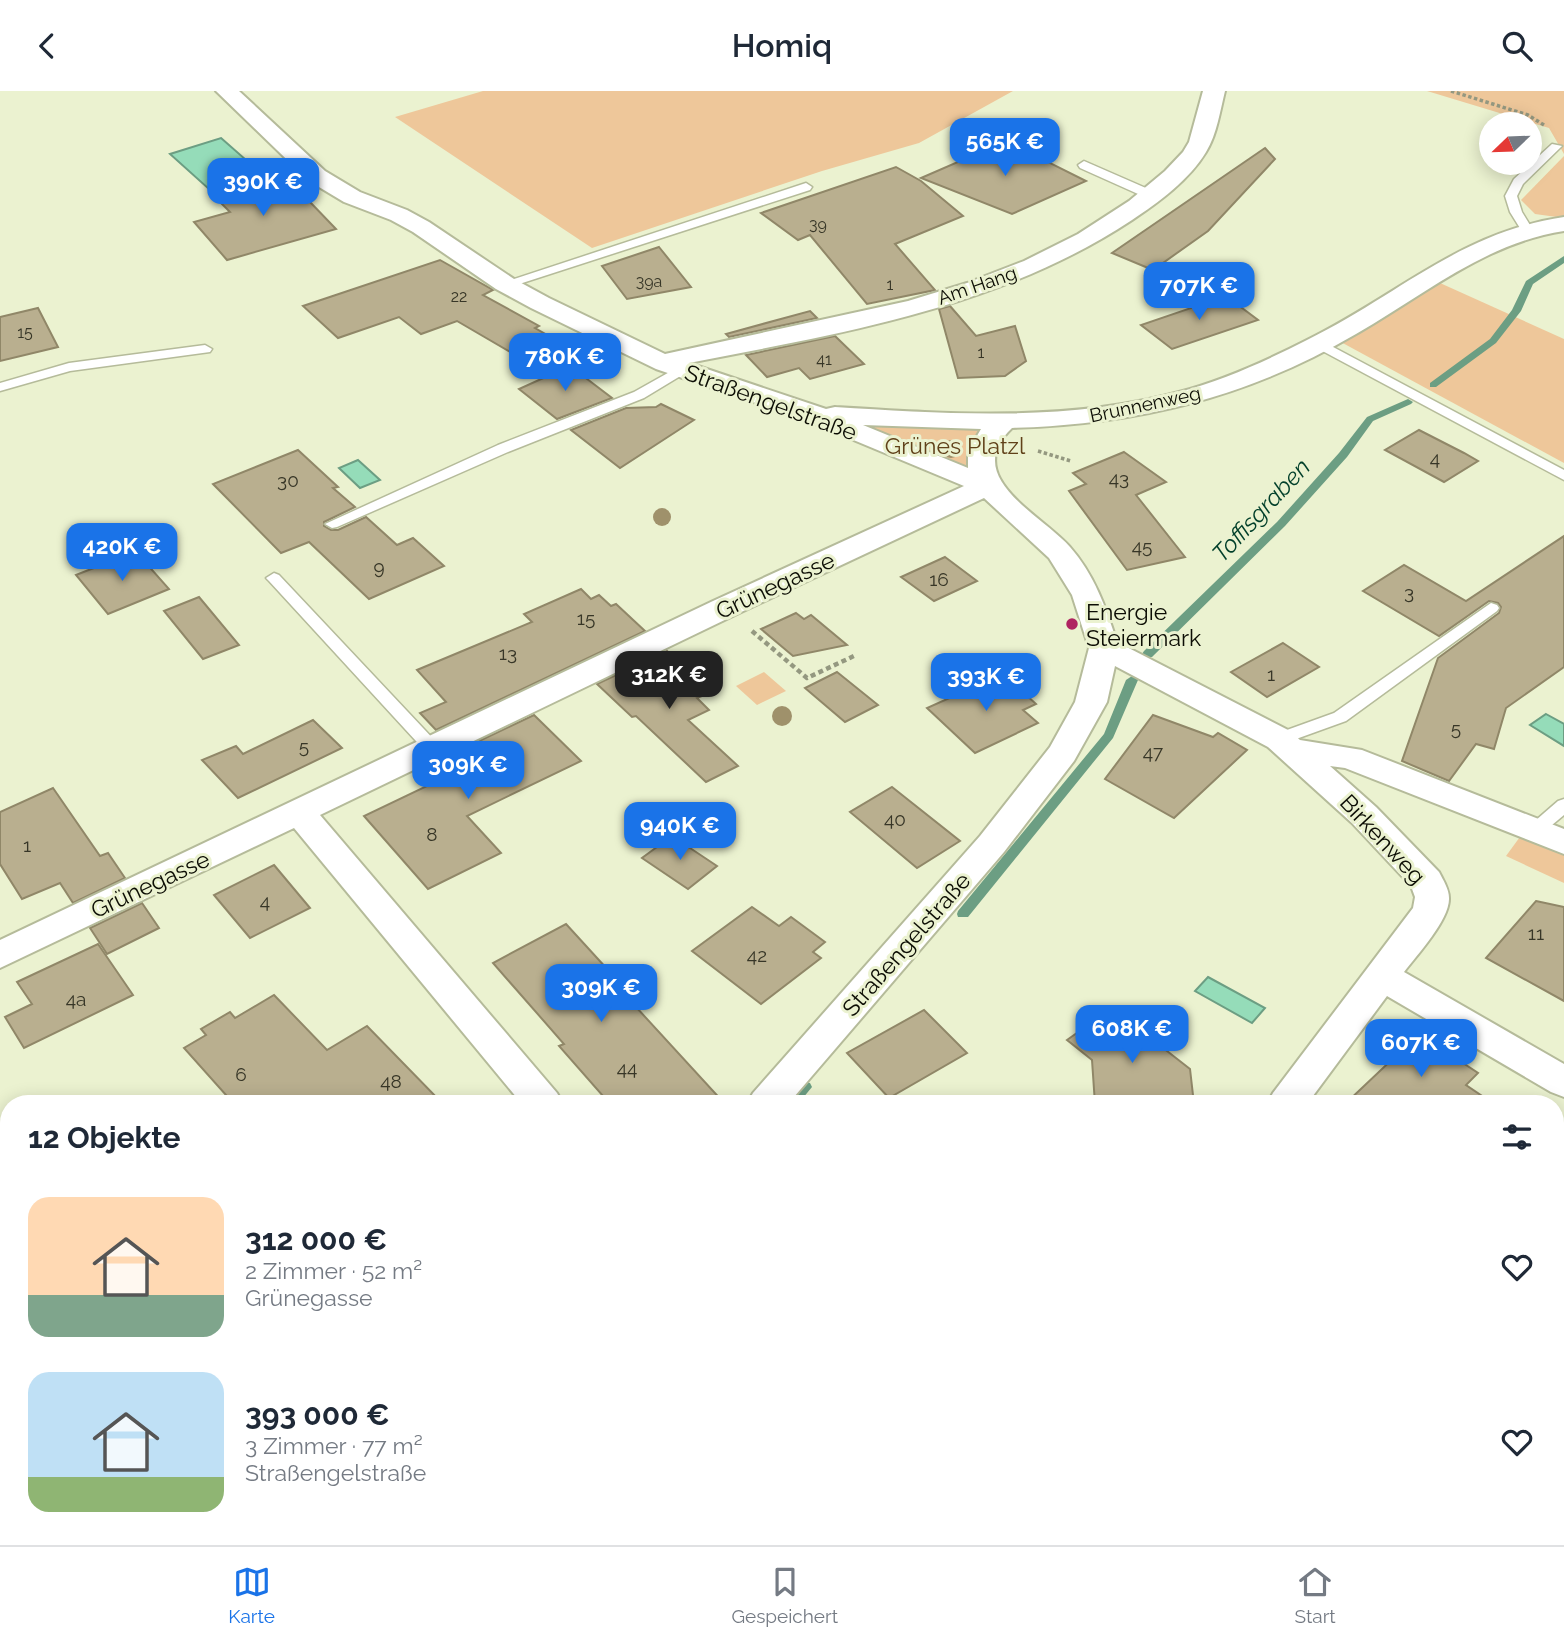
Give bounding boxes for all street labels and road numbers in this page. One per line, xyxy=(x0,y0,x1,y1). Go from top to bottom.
street label: Am Hang xyxy=(935,261,1019,309)
street label: Straßengelstraße xyxy=(681,358,861,446)
street label: Brunnenweg xyxy=(1088,382,1202,426)
street label: Grünegasse xyxy=(711,546,839,624)
street label: Birkenweg xyxy=(1335,789,1431,889)
street label: Grünegasse xyxy=(86,845,214,923)
street label: Straßengelstraße xyxy=(836,867,976,1021)

